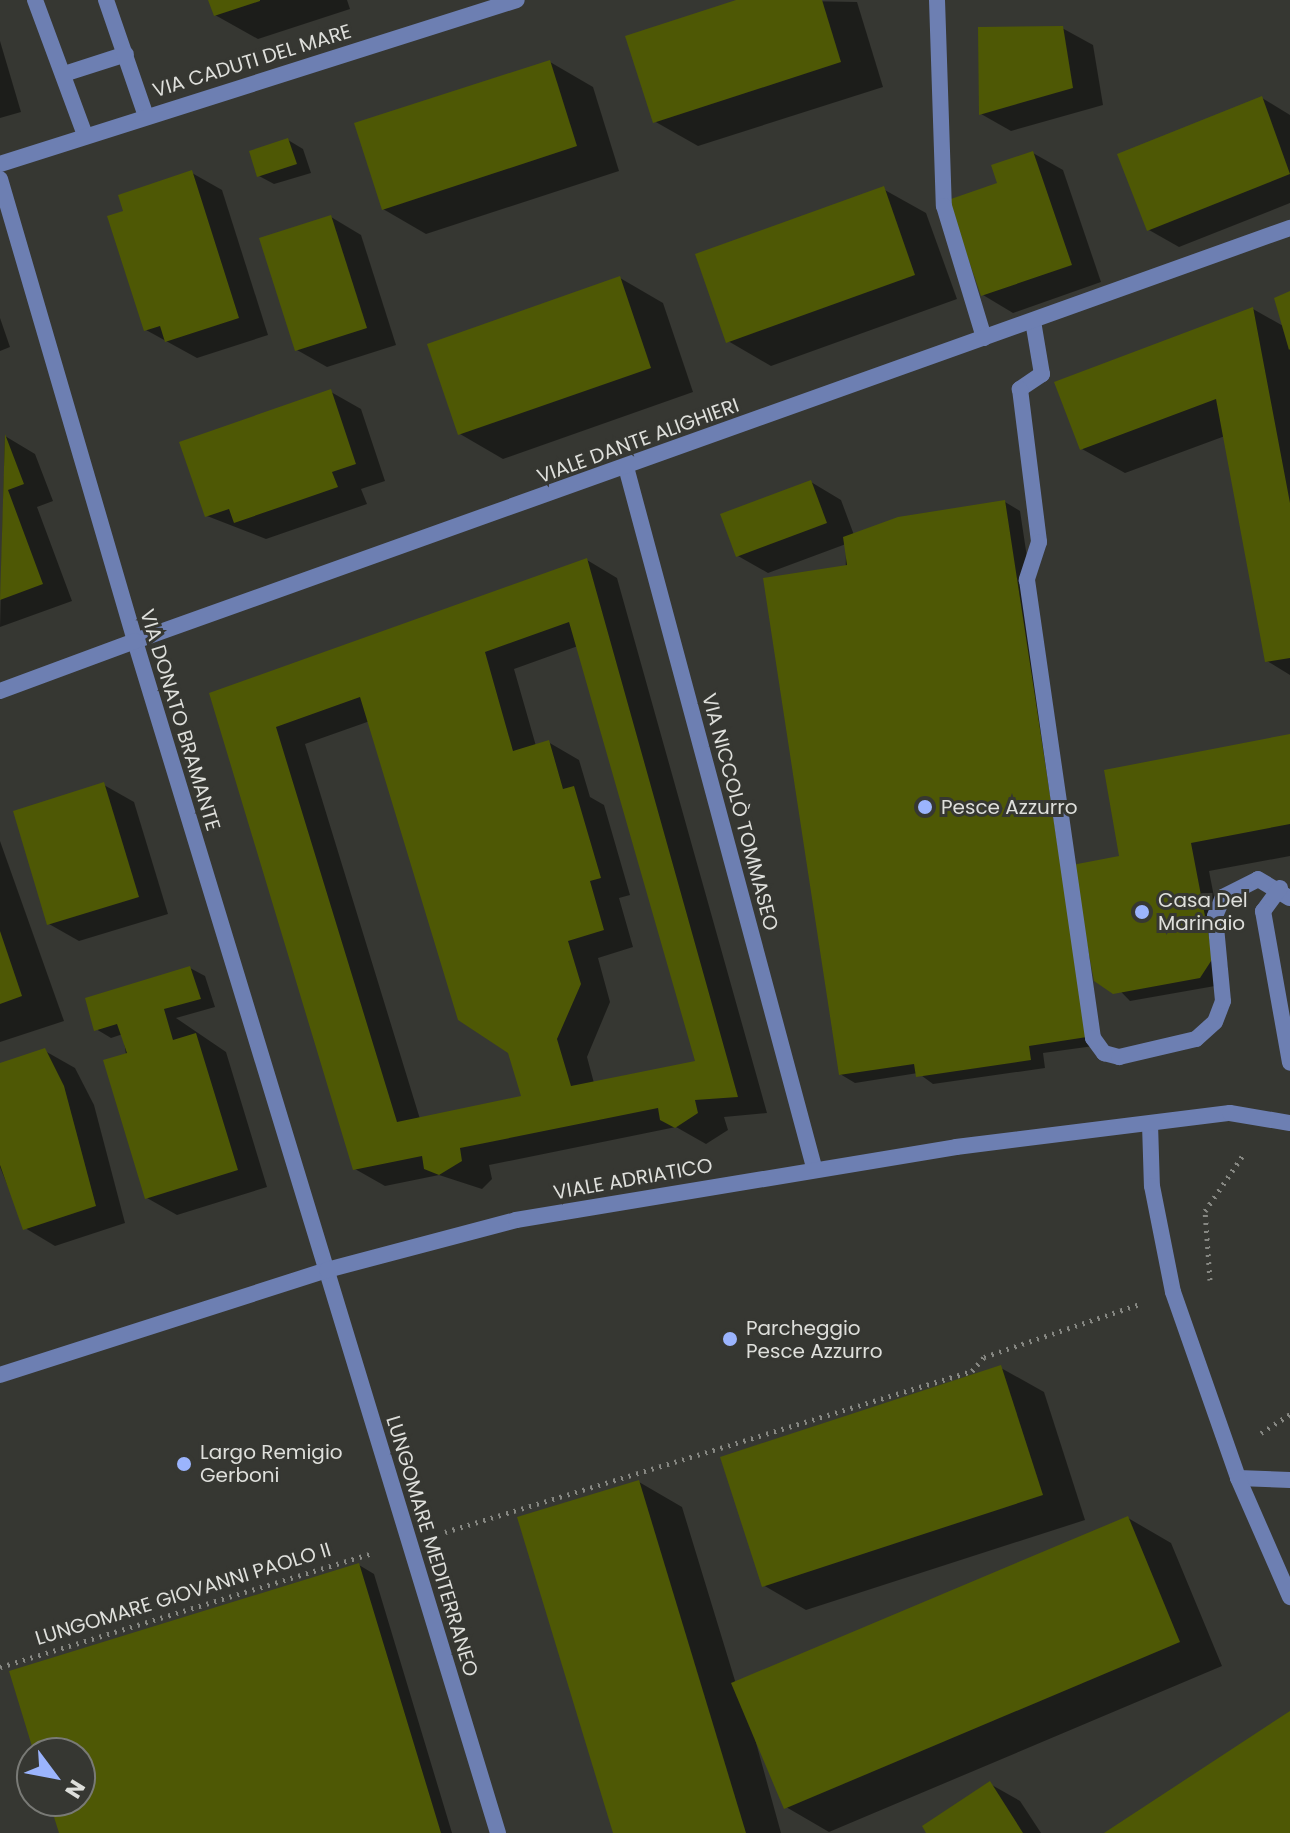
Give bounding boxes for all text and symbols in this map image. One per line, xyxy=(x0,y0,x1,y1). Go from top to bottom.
street label: VIA CADUTI DEL MARE xyxy=(150,19,354,103)
street label: VIALE DANTE ALIGHIERI xyxy=(534,393,742,489)
street label: VIA DONATO BRAMANTE xyxy=(135,606,225,834)
street label: VIA NICCOLÒ TOMMASEO xyxy=(697,691,783,933)
place label: Pesce Azzurro xyxy=(941,795,1077,819)
marker: Pesce Azzurro xyxy=(916,798,934,816)
place label: Casa Del Marinaio xyxy=(1158,888,1248,935)
marker: Casa Del Marinaio xyxy=(1133,903,1151,921)
street label: VIALE ADRIATICO xyxy=(552,1153,714,1205)
place label: Parcheggio Pesce Azzurro xyxy=(746,1316,882,1363)
marker: Parcheggio Pesce Azzurro xyxy=(721,1330,739,1348)
street label: LUNGOMARE MEDITERRANEO xyxy=(381,1413,483,1679)
place label: Largo Remigio Gerboni xyxy=(200,1440,343,1487)
marker: Largo Remigio Gerboni xyxy=(175,1455,193,1473)
street label: LUNGOMARE GIOVANNI PAOLO II xyxy=(32,1538,334,1650)
north arrow xyxy=(16,1737,96,1817)
text: N xyxy=(58,1774,93,1804)

